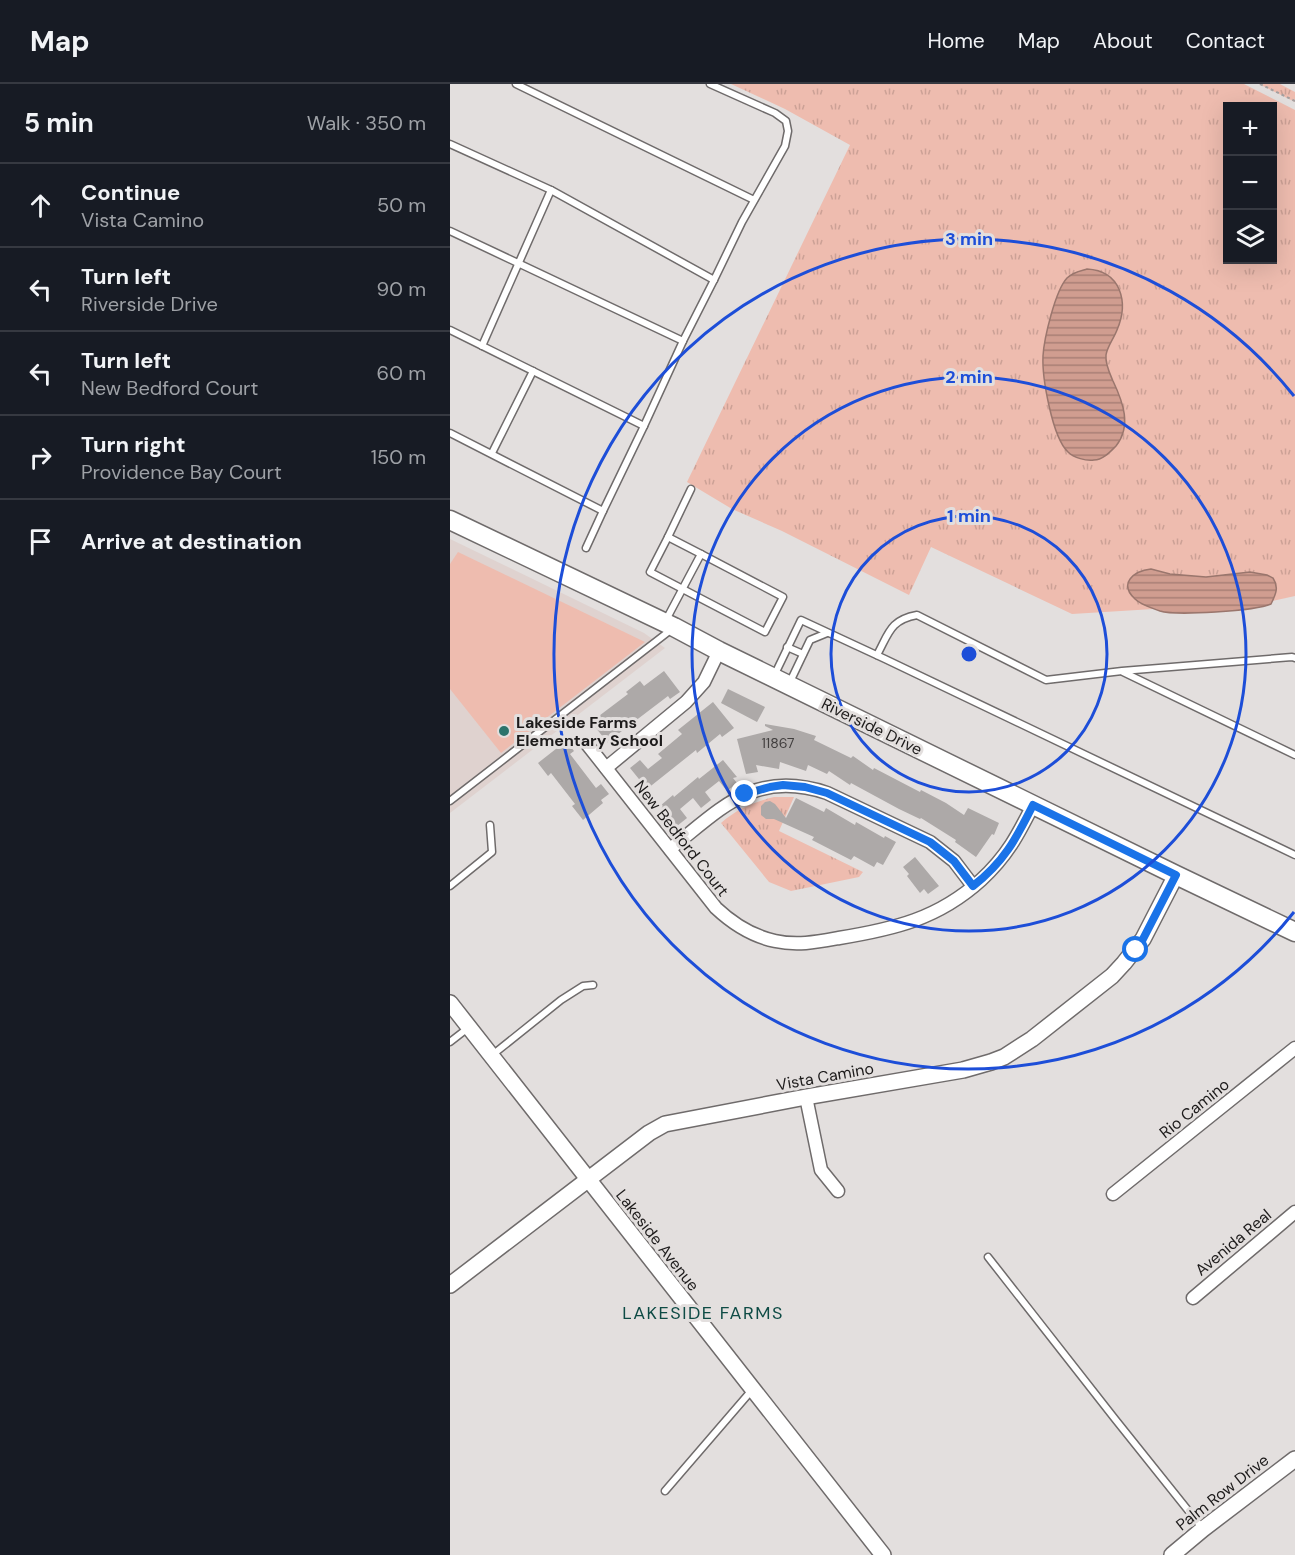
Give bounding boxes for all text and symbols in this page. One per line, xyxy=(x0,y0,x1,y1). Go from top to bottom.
text: Map xyxy=(30,23,90,60)
text: Home xyxy=(927,27,985,55)
text: Map xyxy=(1018,27,1060,55)
text: About xyxy=(1093,27,1153,55)
text: Contact xyxy=(1186,27,1265,55)
map controls xyxy=(1223,102,1277,264)
button: + xyxy=(1223,102,1277,156)
text: 5 min xyxy=(24,106,94,140)
text: Walk · 350 m xyxy=(307,110,426,136)
button: − xyxy=(1223,156,1277,210)
text: Continue xyxy=(81,178,180,207)
icon: ahead xyxy=(24,189,57,222)
text: 50 m xyxy=(377,192,426,218)
text: Vista Camino xyxy=(81,207,204,233)
button: layers xyxy=(1223,210,1277,264)
text: 3 min xyxy=(945,227,993,251)
text: Turn left xyxy=(81,262,171,291)
icon: left xyxy=(24,273,57,306)
text: 90 m xyxy=(377,276,426,302)
text: Riverside Drive xyxy=(81,291,218,317)
text: Turn left xyxy=(81,346,171,375)
icon: left xyxy=(24,357,57,390)
text: 60 m xyxy=(377,360,426,386)
text: 2 min xyxy=(945,365,993,389)
text: New Bedford Court xyxy=(81,375,258,401)
text: Turn right xyxy=(81,430,186,459)
icon: right xyxy=(24,441,57,474)
text: 150 m xyxy=(371,444,426,470)
text: Providence Bay Court xyxy=(81,459,282,485)
text: 1 min xyxy=(947,504,991,528)
icon: arrive xyxy=(24,525,57,558)
text: Arrive at destination xyxy=(81,527,302,556)
centre of rings xyxy=(959,644,979,664)
street label: Riverside Drive xyxy=(818,693,926,760)
place label: Lakeside Farms Elementary School xyxy=(516,712,663,751)
marker: Lakeside Farms Elementary School xyxy=(497,724,511,738)
house number: 11867 xyxy=(761,734,795,752)
street label: New Bedford Court xyxy=(630,776,734,901)
route end xyxy=(731,780,757,806)
route start xyxy=(1122,936,1148,962)
street label: Vista Camino xyxy=(775,1058,875,1095)
street label: Rio Camino xyxy=(1155,1074,1234,1143)
street label: Lakeside Avenue xyxy=(611,1185,704,1295)
street label: Avenida Real xyxy=(1191,1204,1276,1280)
district label: LAKESIDE FARMS xyxy=(622,1301,784,1325)
street label: Palm Row Drive xyxy=(1172,1450,1273,1535)

